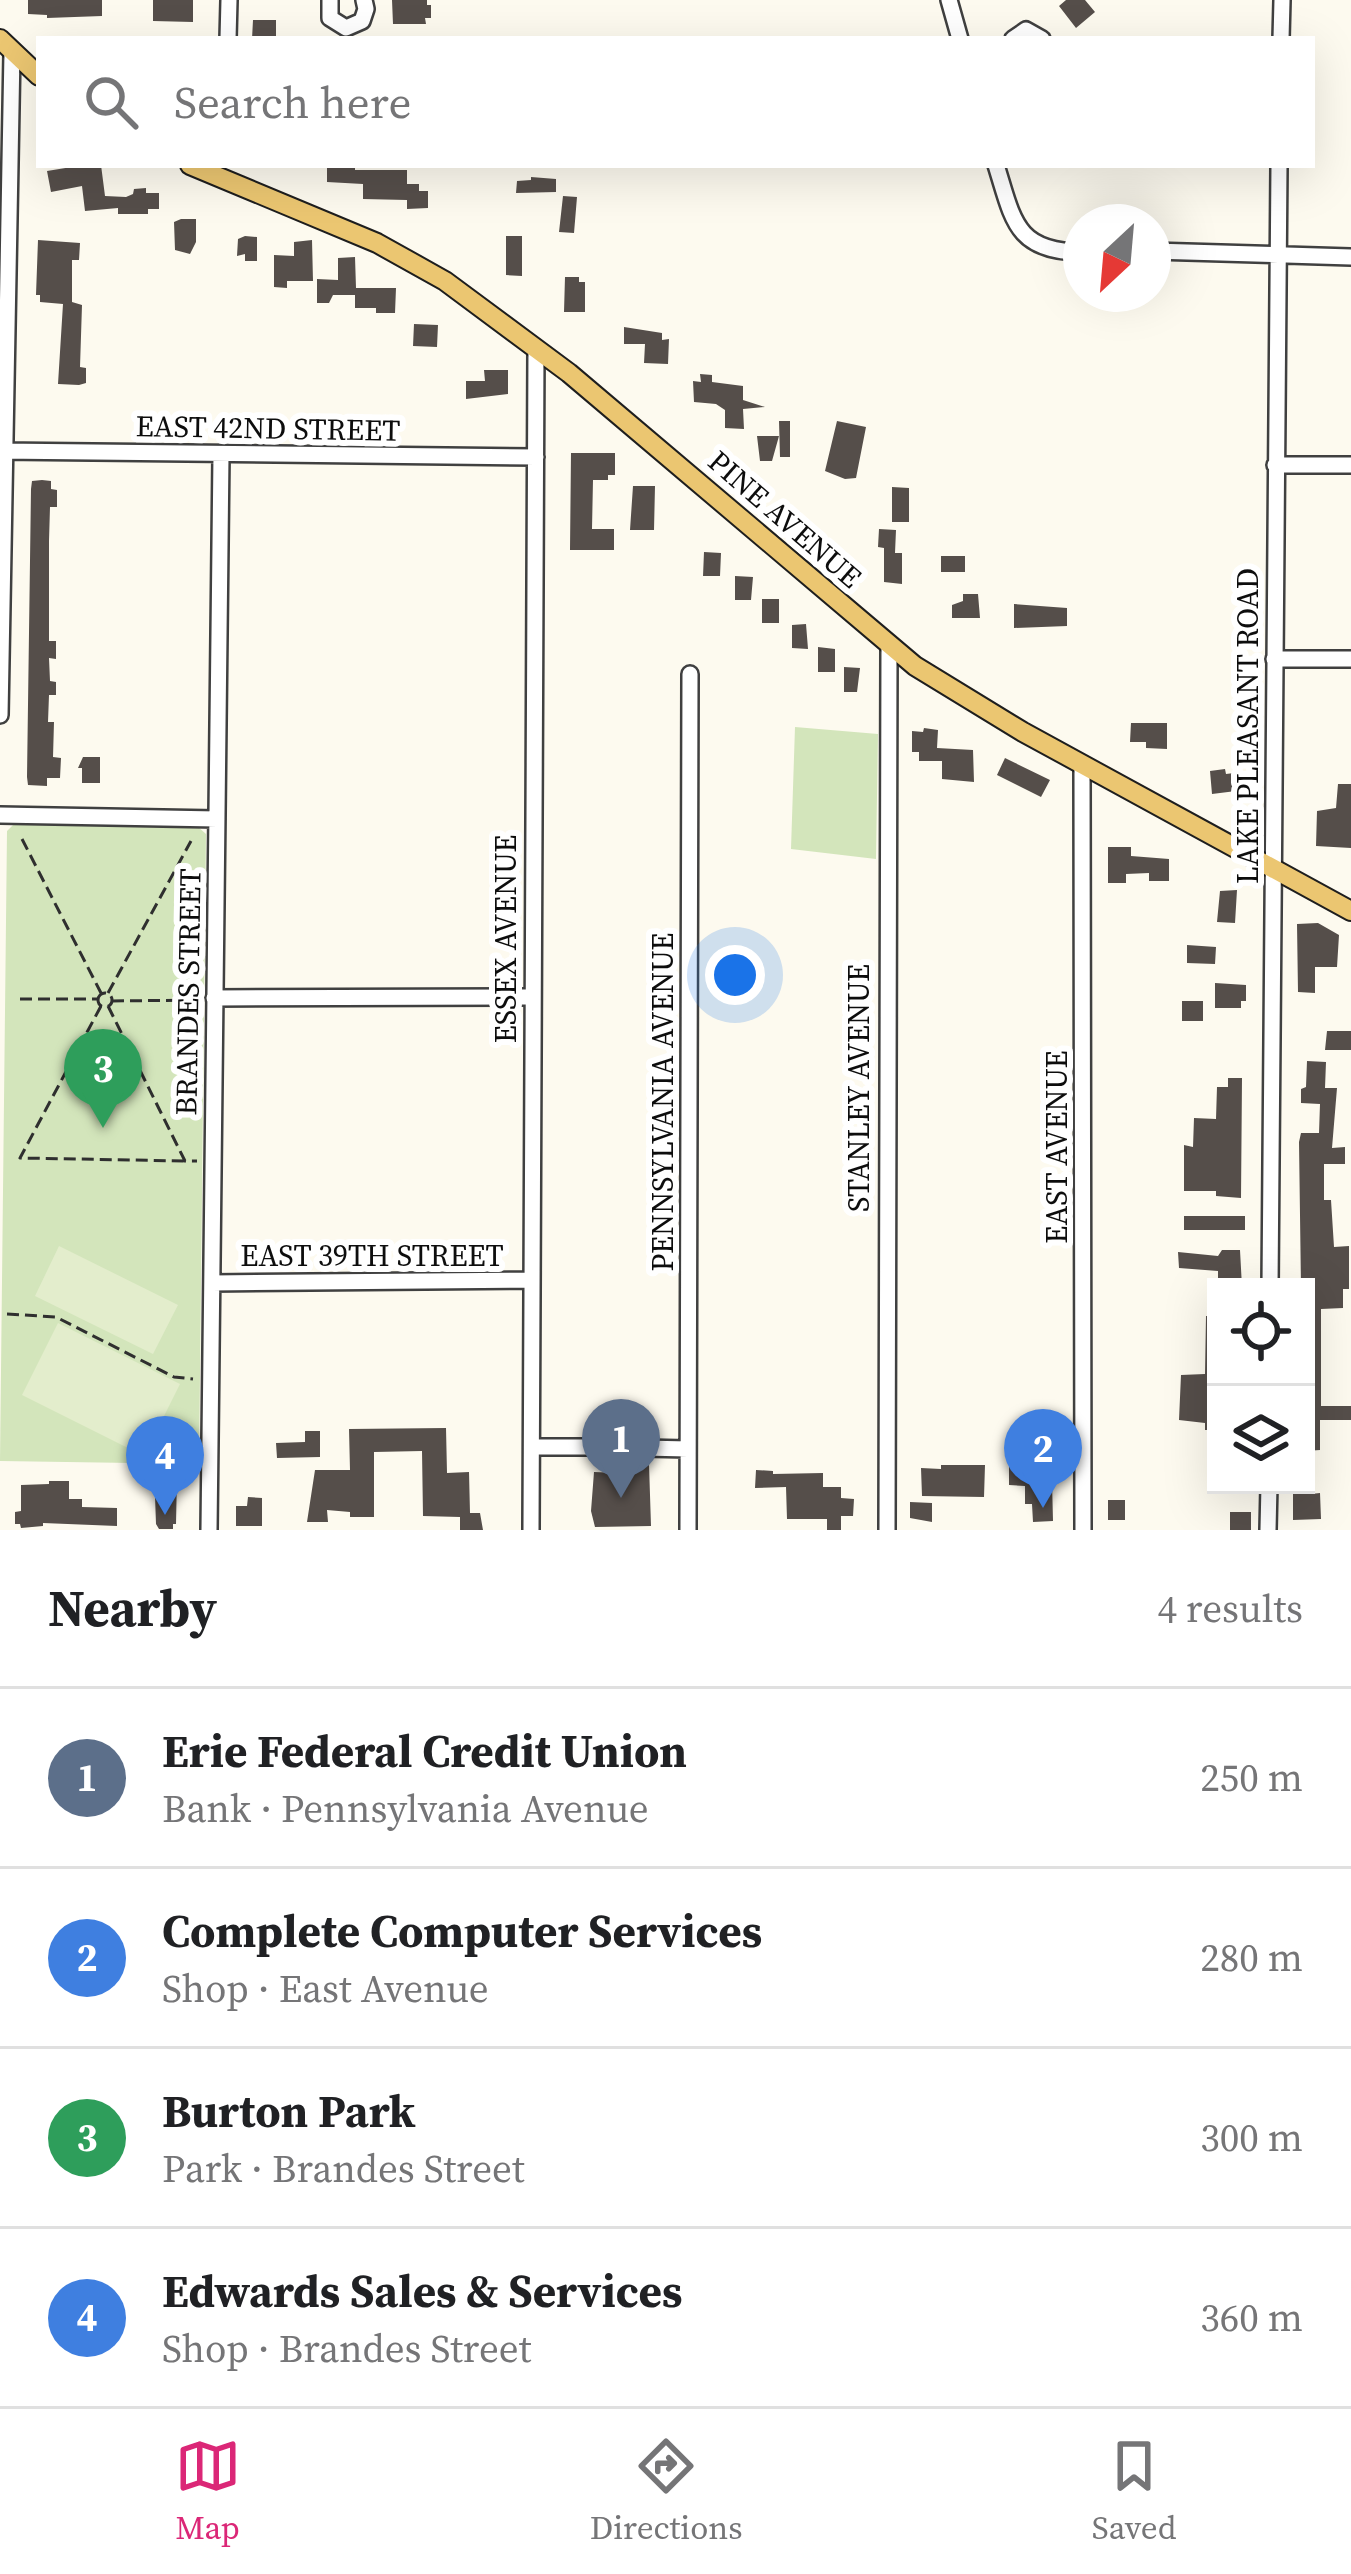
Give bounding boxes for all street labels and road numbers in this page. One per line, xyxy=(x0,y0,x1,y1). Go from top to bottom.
street label: EAST 42ND STREET xyxy=(135,405,401,451)
street label: PINE AVENUE xyxy=(699,441,871,597)
street label: LAKE PLEASANT ROAD xyxy=(1227,568,1268,884)
street label: ESSEX AVENUE xyxy=(485,835,526,1043)
street label: BRANDES STREET xyxy=(165,868,211,1116)
street label: PENNSYLVANIA AVENUE xyxy=(642,933,683,1271)
street label: STANLEY AVENUE xyxy=(838,964,879,1212)
street label: EAST AVENUE xyxy=(1036,1050,1077,1244)
street label: EAST 39TH STREET xyxy=(240,1235,504,1276)

